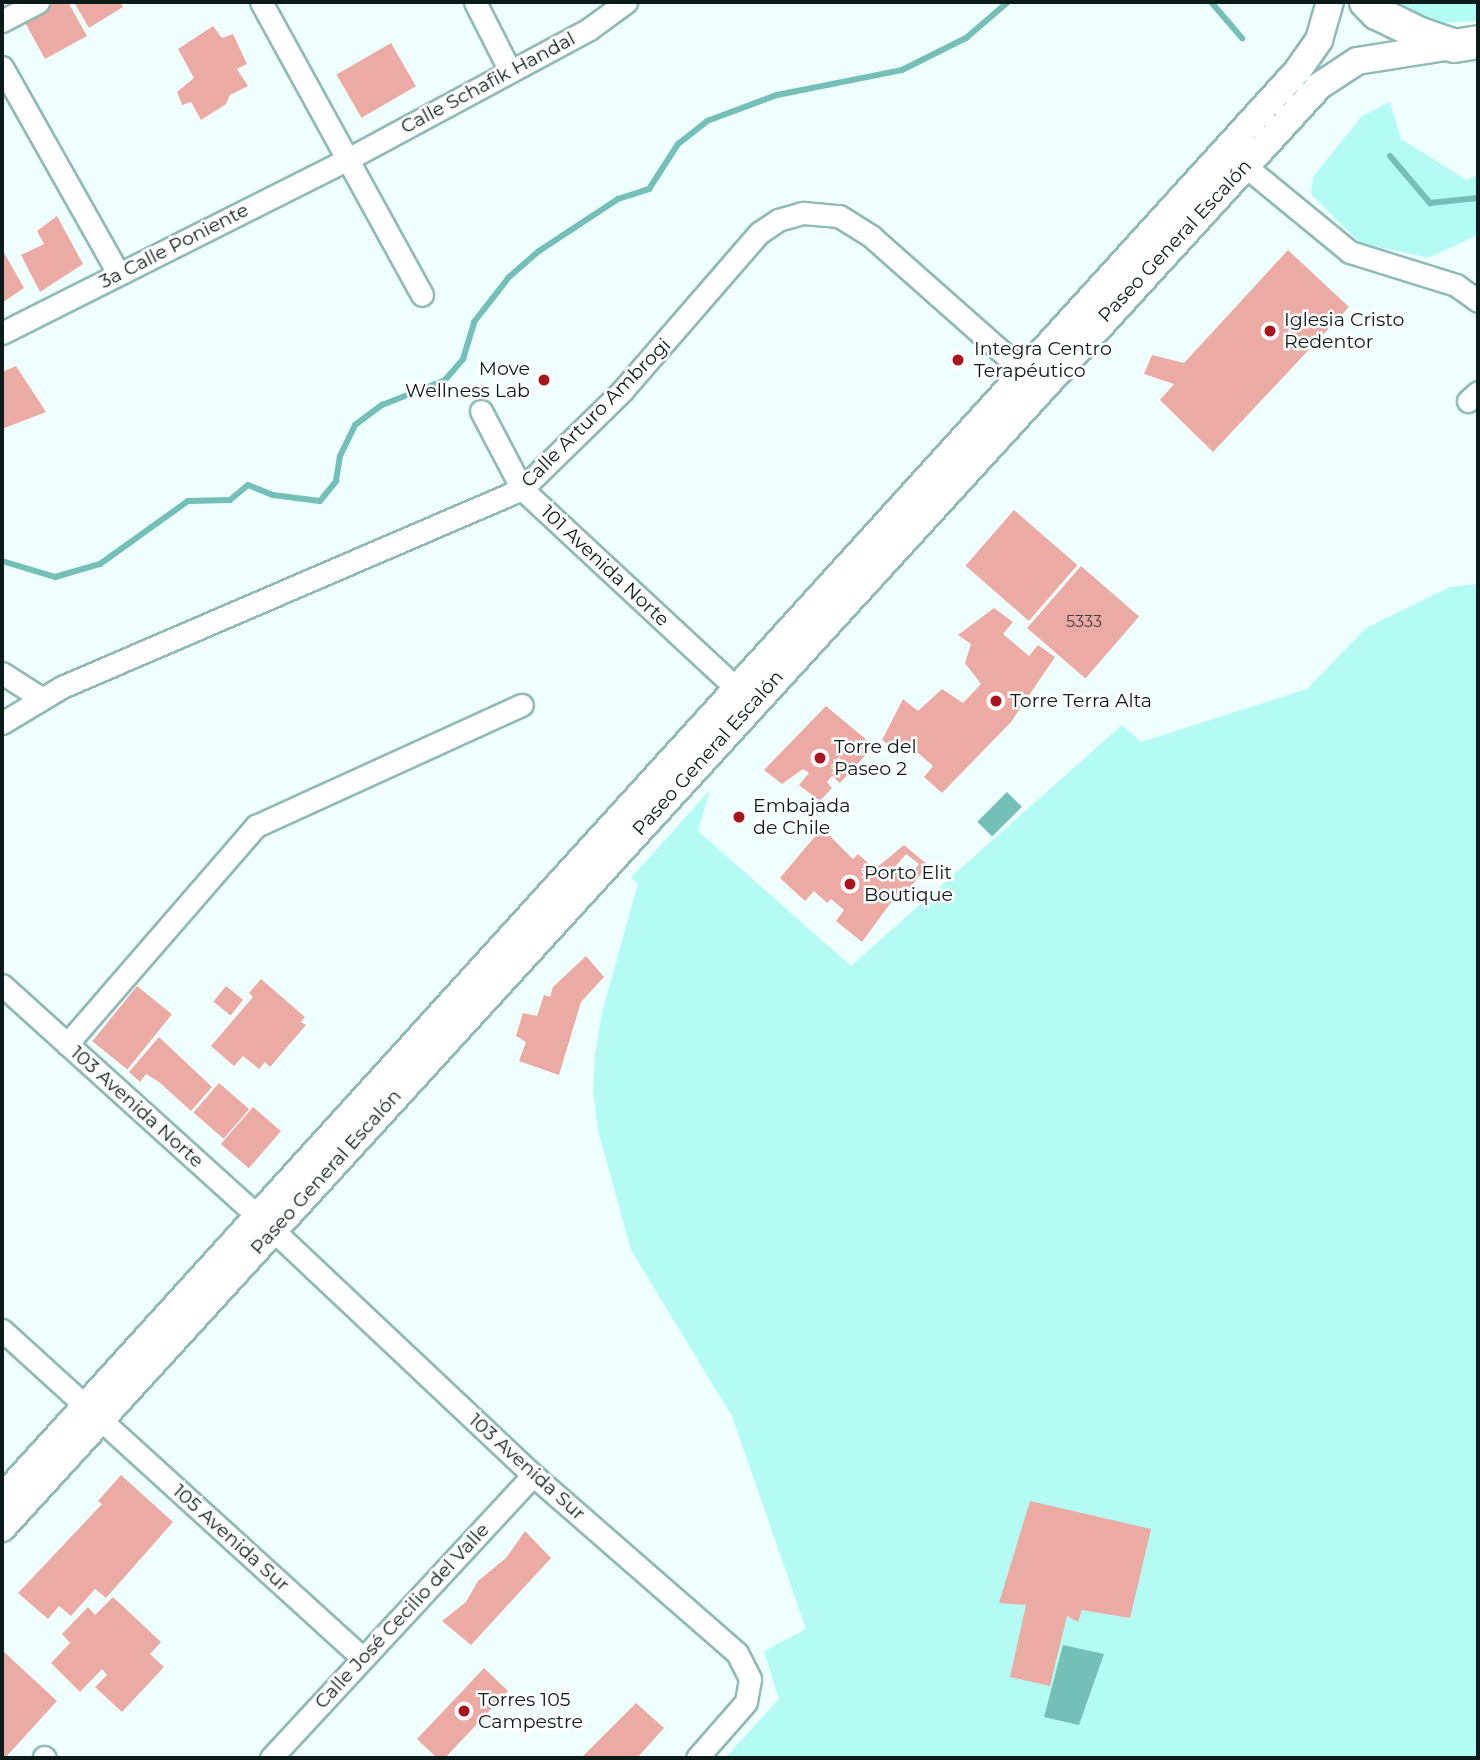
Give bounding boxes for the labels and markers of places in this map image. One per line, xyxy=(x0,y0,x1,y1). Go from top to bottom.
place label: Iglesia Cristo Redentor xyxy=(1284,309,1405,353)
marker: Iglesia Cristo Redentor xyxy=(1262,323,1278,339)
place label: Integra Centro Terapéutico xyxy=(974,338,1112,382)
marker: Integra Centro Terapéutico xyxy=(948,350,968,370)
place label: Move Wellness Lab xyxy=(405,358,530,402)
marker: Move Wellness Lab xyxy=(536,372,552,388)
place label: Torre Terra Alta xyxy=(1010,690,1152,712)
marker: Torre Terra Alta xyxy=(988,693,1004,709)
place label: Torre del Paseo 2 xyxy=(834,736,917,780)
marker: Torre del Paseo 2 xyxy=(812,750,828,766)
place label: Embajada de Chile xyxy=(753,795,850,839)
marker: Embajada de Chile xyxy=(731,809,747,825)
place label: Porto Elit Boutique xyxy=(864,862,953,906)
marker: Porto Elit Boutique xyxy=(842,876,858,892)
place label: Torres 105 Campestre xyxy=(478,1689,583,1733)
marker: Torres 105 Campestre xyxy=(456,1703,472,1719)

